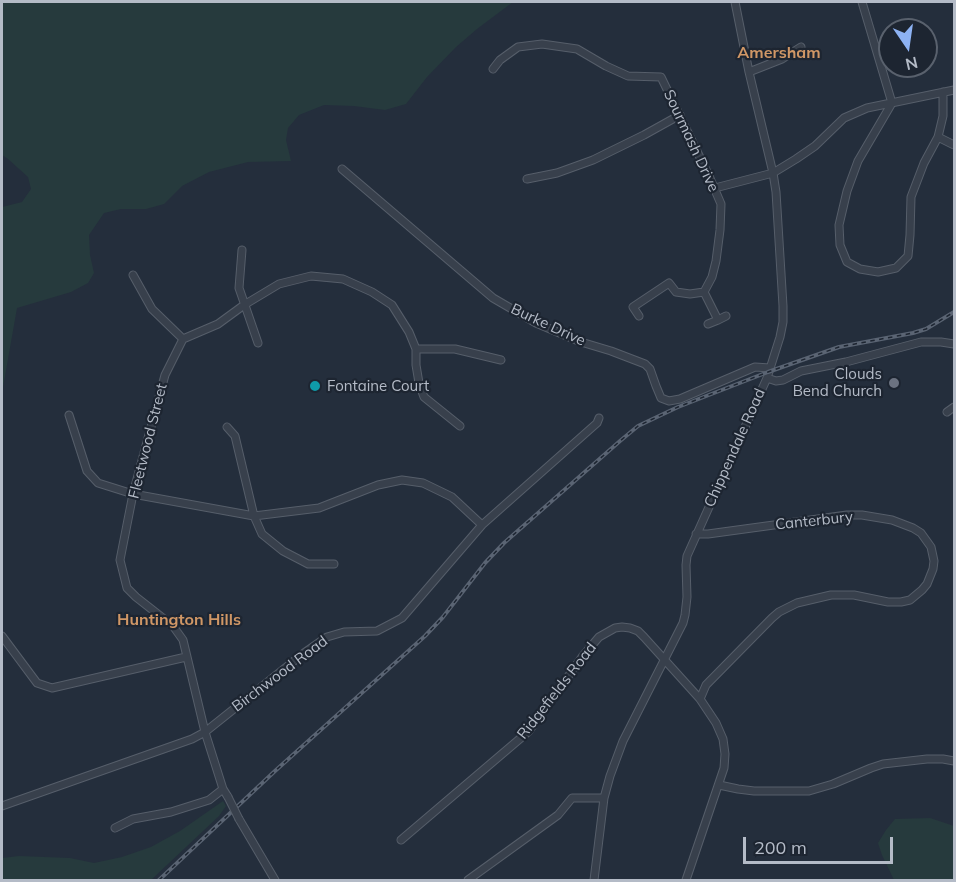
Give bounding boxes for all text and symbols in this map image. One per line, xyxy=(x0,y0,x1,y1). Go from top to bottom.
north arrow xyxy=(878,18,938,78)
district label: Amersham xyxy=(737,43,821,63)
text: N xyxy=(903,52,920,75)
street label: Sourmash Drive xyxy=(659,87,723,195)
street label: Burke Drive xyxy=(508,300,588,350)
place label: Clouds Bend Church xyxy=(793,365,882,400)
marker: Clouds Bend Church xyxy=(887,376,901,390)
place label: Fontaine Court xyxy=(327,377,429,395)
marker: Fontaine Court xyxy=(308,379,322,393)
street label: Fleetwood Street xyxy=(125,382,171,500)
street label: Chippendale Road xyxy=(701,386,769,510)
street label: Canterbury xyxy=(774,508,854,534)
district label: Huntington Hills xyxy=(117,610,241,630)
street label: Birchwood Road xyxy=(229,632,331,716)
street label: Ridgefields Road xyxy=(514,639,600,743)
scale bar xyxy=(746,825,896,863)
text: 200 m xyxy=(754,836,807,859)

